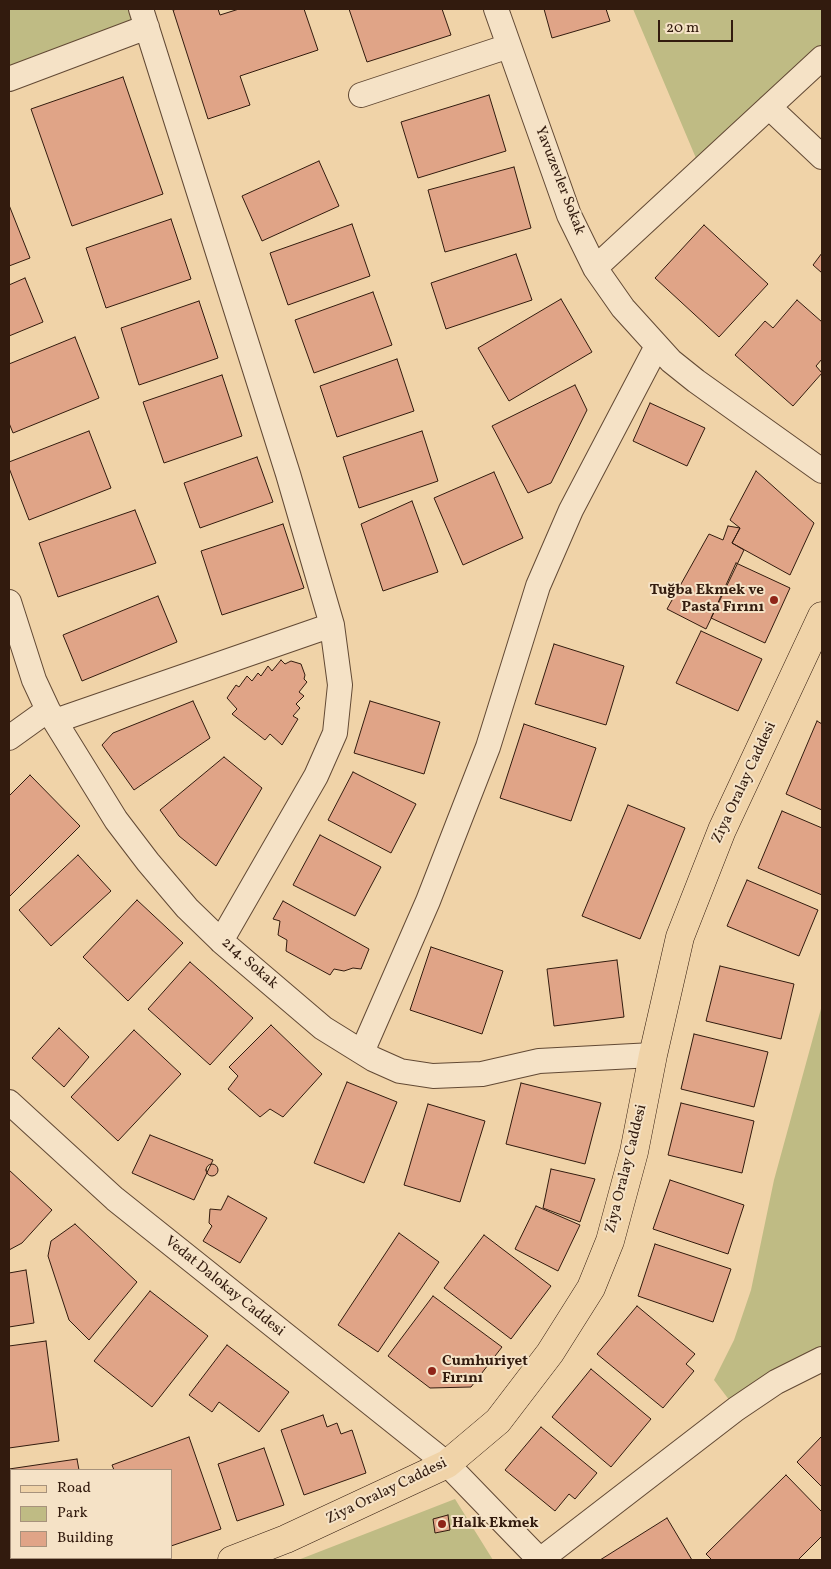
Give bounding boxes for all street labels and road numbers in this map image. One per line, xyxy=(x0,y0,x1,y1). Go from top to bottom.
street label: Yavuzevler Sokak xyxy=(530,124,588,238)
street label: Ziya Oralay Caddesi xyxy=(709,719,781,847)
street label: 214. Sokak xyxy=(217,934,281,994)
street label: Ziya Oralay Caddesi xyxy=(602,1103,652,1235)
street label: Vedat Dalokay Caddesi xyxy=(160,1233,288,1341)
street label: Ziya Oralay Caddesi xyxy=(324,1455,450,1529)

